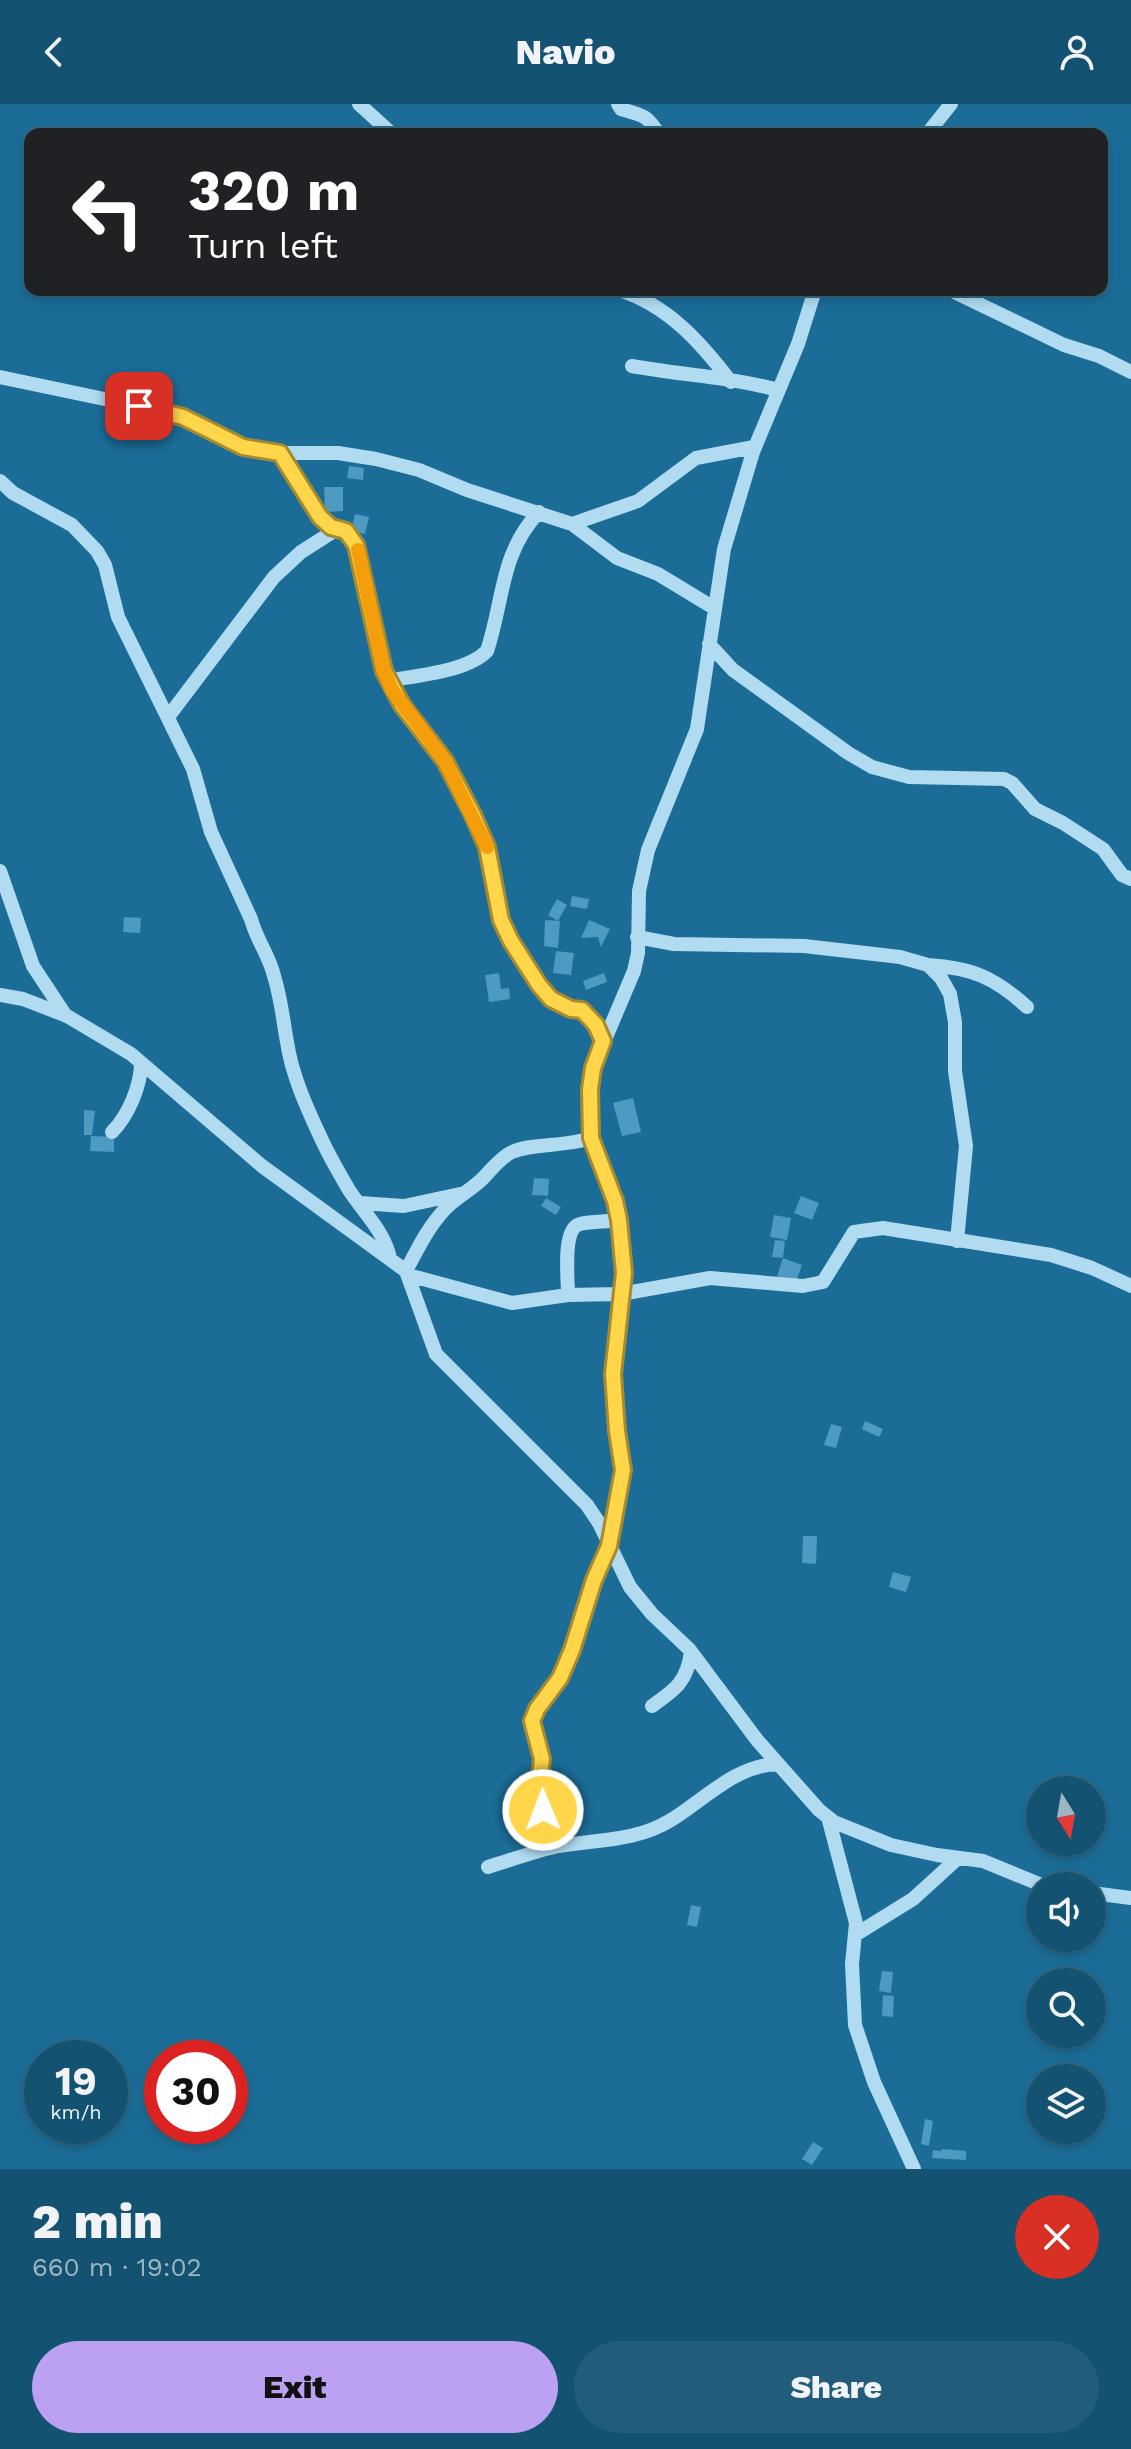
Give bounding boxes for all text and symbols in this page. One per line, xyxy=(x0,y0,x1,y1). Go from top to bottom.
icon: back xyxy=(32,30,76,74)
icon: person xyxy=(1055,30,1099,74)
text: Navio xyxy=(516,31,615,73)
text: 320 m xyxy=(188,158,359,224)
icon: left xyxy=(56,160,160,264)
text: Turn left xyxy=(188,225,338,267)
pin xyxy=(105,372,173,440)
icon: arrive xyxy=(117,384,161,428)
position arrow xyxy=(501,1768,585,1852)
north arrow xyxy=(1026,1776,1106,1856)
map controls xyxy=(1026,1776,1106,2144)
button: sound xyxy=(1026,1872,1106,1952)
button: search xyxy=(1026,1968,1106,2048)
speed limit sign: 30 xyxy=(144,2040,248,2144)
text: 19 xyxy=(55,2058,97,2105)
button: layers xyxy=(1026,2064,1106,2144)
text: km/h xyxy=(50,2100,102,2124)
text: 2 min xyxy=(32,2193,163,2250)
button: close xyxy=(1015,2195,1099,2279)
text: 660 m · 19:02 xyxy=(32,2252,202,2282)
button: Exit xyxy=(32,2341,558,2433)
button: Share xyxy=(574,2341,1099,2433)

